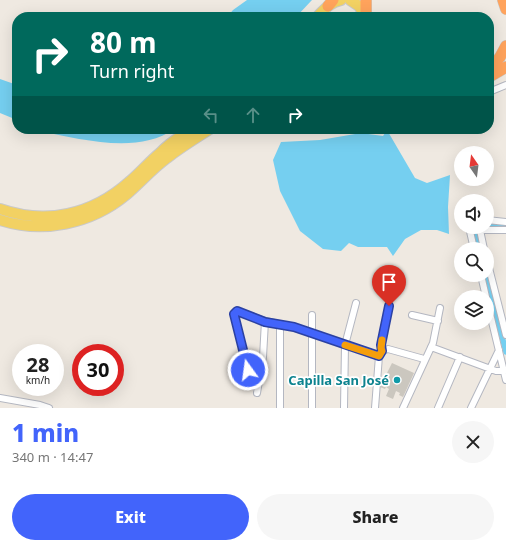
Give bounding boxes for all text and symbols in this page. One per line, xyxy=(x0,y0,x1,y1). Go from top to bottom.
text: 80 m xyxy=(90,23,157,61)
icon: right xyxy=(24,28,76,80)
text: Turn right xyxy=(90,59,174,83)
icon: left xyxy=(200,104,222,126)
icon: ahead xyxy=(242,104,264,126)
icon: right xyxy=(284,104,306,126)
north arrow xyxy=(454,146,494,186)
map controls xyxy=(454,146,494,330)
button: sound xyxy=(454,194,494,234)
button: search xyxy=(454,242,494,282)
pin xyxy=(372,265,406,306)
icon: arrive xyxy=(378,271,400,293)
button: layers xyxy=(454,290,494,330)
speed limit sign: 30 xyxy=(72,344,124,396)
position arrow xyxy=(227,349,269,391)
text: 28 xyxy=(27,351,49,378)
place label: Capilla San José xyxy=(288,371,389,389)
text: km/h xyxy=(26,373,50,387)
marker: Capilla San José xyxy=(392,375,402,385)
text: 1 min xyxy=(12,416,79,449)
button: close xyxy=(452,421,494,463)
text: 340 m · 14:47 xyxy=(12,448,93,466)
button: Exit xyxy=(12,494,249,540)
button: Share xyxy=(257,494,494,540)

